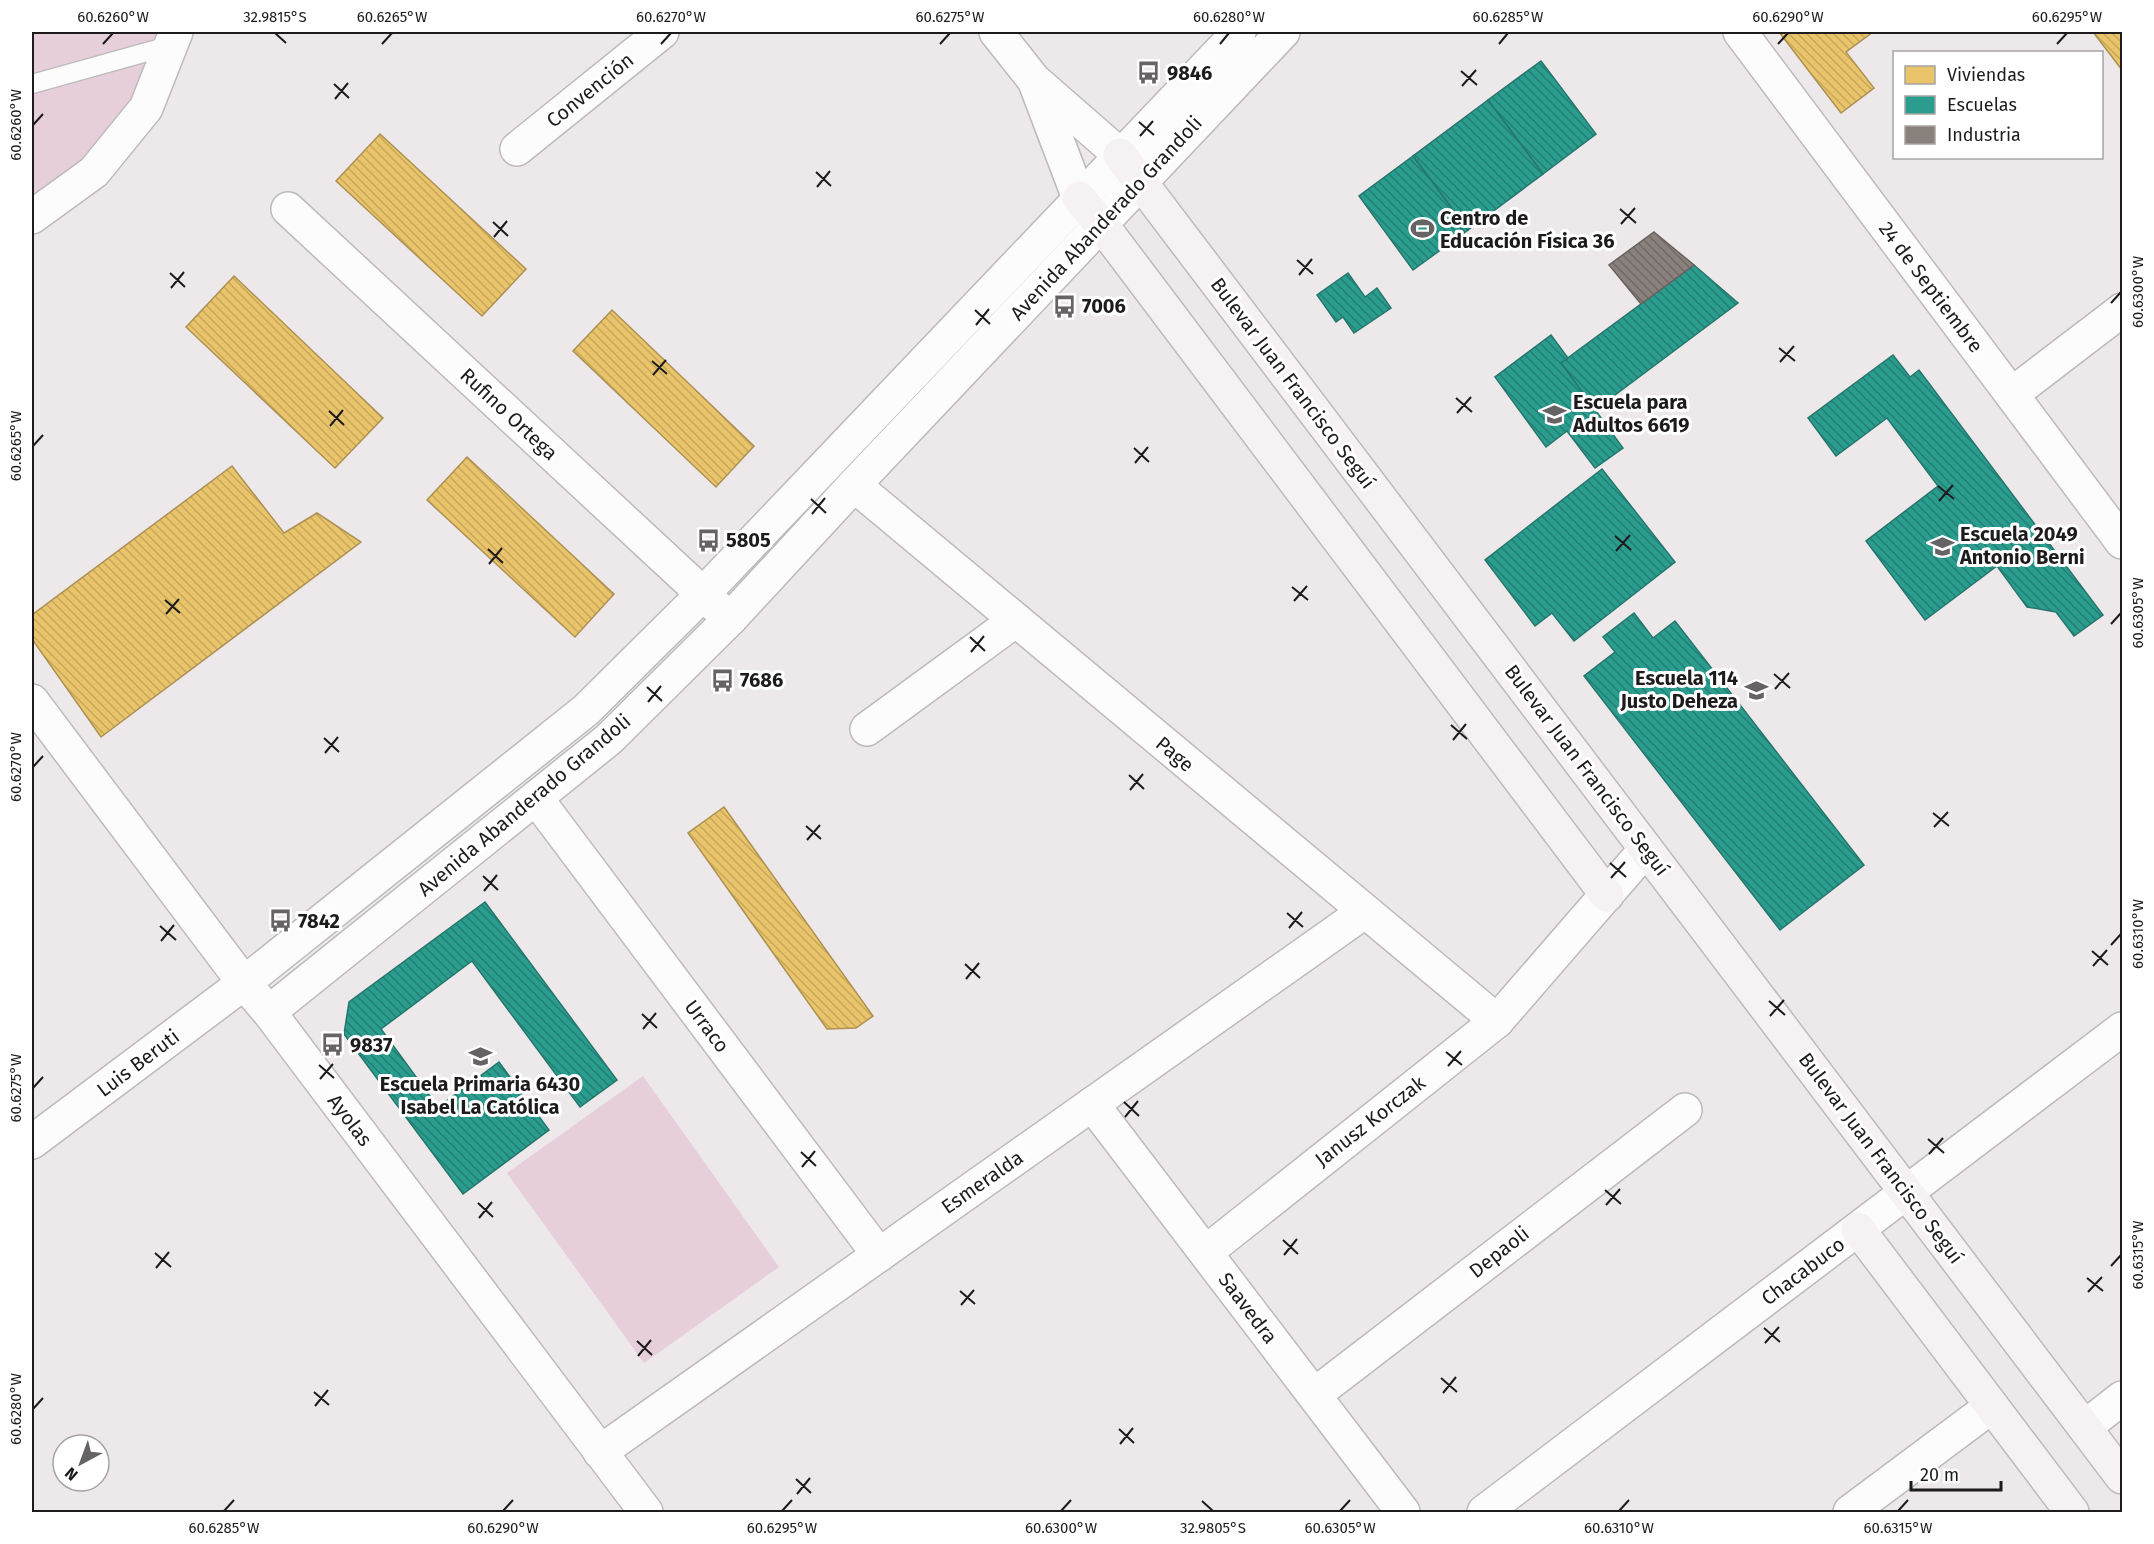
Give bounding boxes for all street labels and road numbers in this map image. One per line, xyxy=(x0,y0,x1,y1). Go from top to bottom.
street label: Convención xyxy=(542,48,638,132)
street label: Avenida Abanderado Grandoli xyxy=(1005,111,1207,325)
street label: 24 de Septiembre xyxy=(1874,217,1988,357)
street label: Bulevar Juan Francisco Seguí xyxy=(1206,273,1380,494)
street label: Rufino Ortega xyxy=(455,363,563,465)
street label: Bulevar Juan Francisco Seguí xyxy=(1500,660,1674,881)
street label: Avenida Abanderado Grandoli xyxy=(413,709,635,901)
street label: Page xyxy=(1151,731,1199,777)
street label: Urraco xyxy=(679,995,735,1057)
street label: Luis Beruti xyxy=(92,1024,184,1102)
street label: Bulevar Juan Francisco Seguí xyxy=(1794,1048,1968,1269)
street label: Janusz Korczak xyxy=(1310,1070,1430,1171)
street label: Ayolas xyxy=(323,1089,377,1151)
street label: Esmeralda xyxy=(937,1145,1027,1219)
street label: Depaoli xyxy=(1464,1221,1534,1283)
street label: Chacabuco xyxy=(1757,1232,1849,1310)
street label: Saavedra xyxy=(1214,1268,1282,1348)

